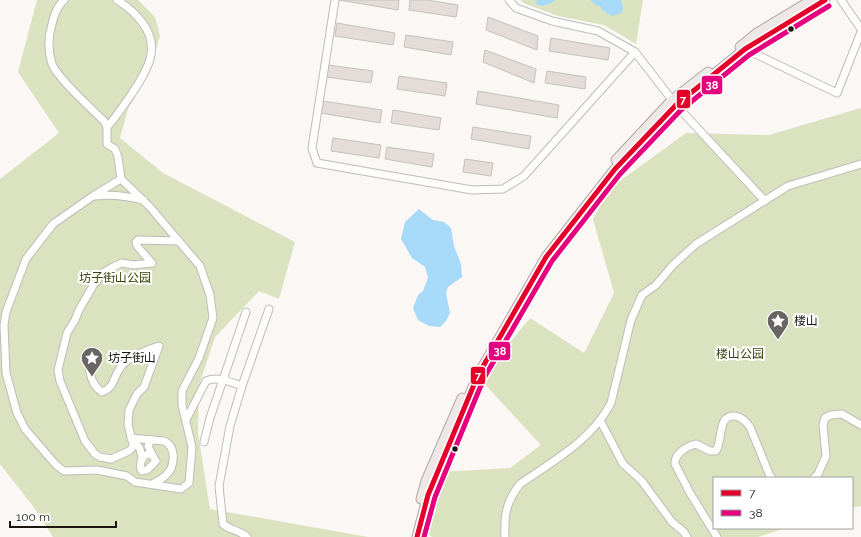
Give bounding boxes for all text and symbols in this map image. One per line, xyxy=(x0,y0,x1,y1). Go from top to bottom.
unlabelled marker xyxy=(786,24,796,34)
line badge: 38 xyxy=(701,75,723,95)
text: 38 xyxy=(706,79,719,92)
line badge: 7 xyxy=(676,89,691,109)
text: 7 xyxy=(680,93,687,106)
park label: 坊子街山公园 xyxy=(79,271,151,285)
place icon: 楼山 xyxy=(765,308,791,341)
place label: 楼山 xyxy=(794,314,818,328)
line badge: 38 xyxy=(488,341,511,361)
place icon: 坊子街山 xyxy=(79,345,105,378)
text: 38 xyxy=(494,345,507,358)
park label: 楼山公园 xyxy=(716,347,764,361)
place label: 坊子街山 xyxy=(108,351,156,365)
line badge: 7 xyxy=(470,366,486,385)
text: 7 xyxy=(475,369,482,382)
unlabelled marker xyxy=(450,444,460,454)
legend xyxy=(713,477,853,529)
text: 7 xyxy=(749,486,756,500)
scale bar xyxy=(10,503,116,529)
text: 38 xyxy=(749,506,763,520)
text: 100 m xyxy=(16,510,50,524)

